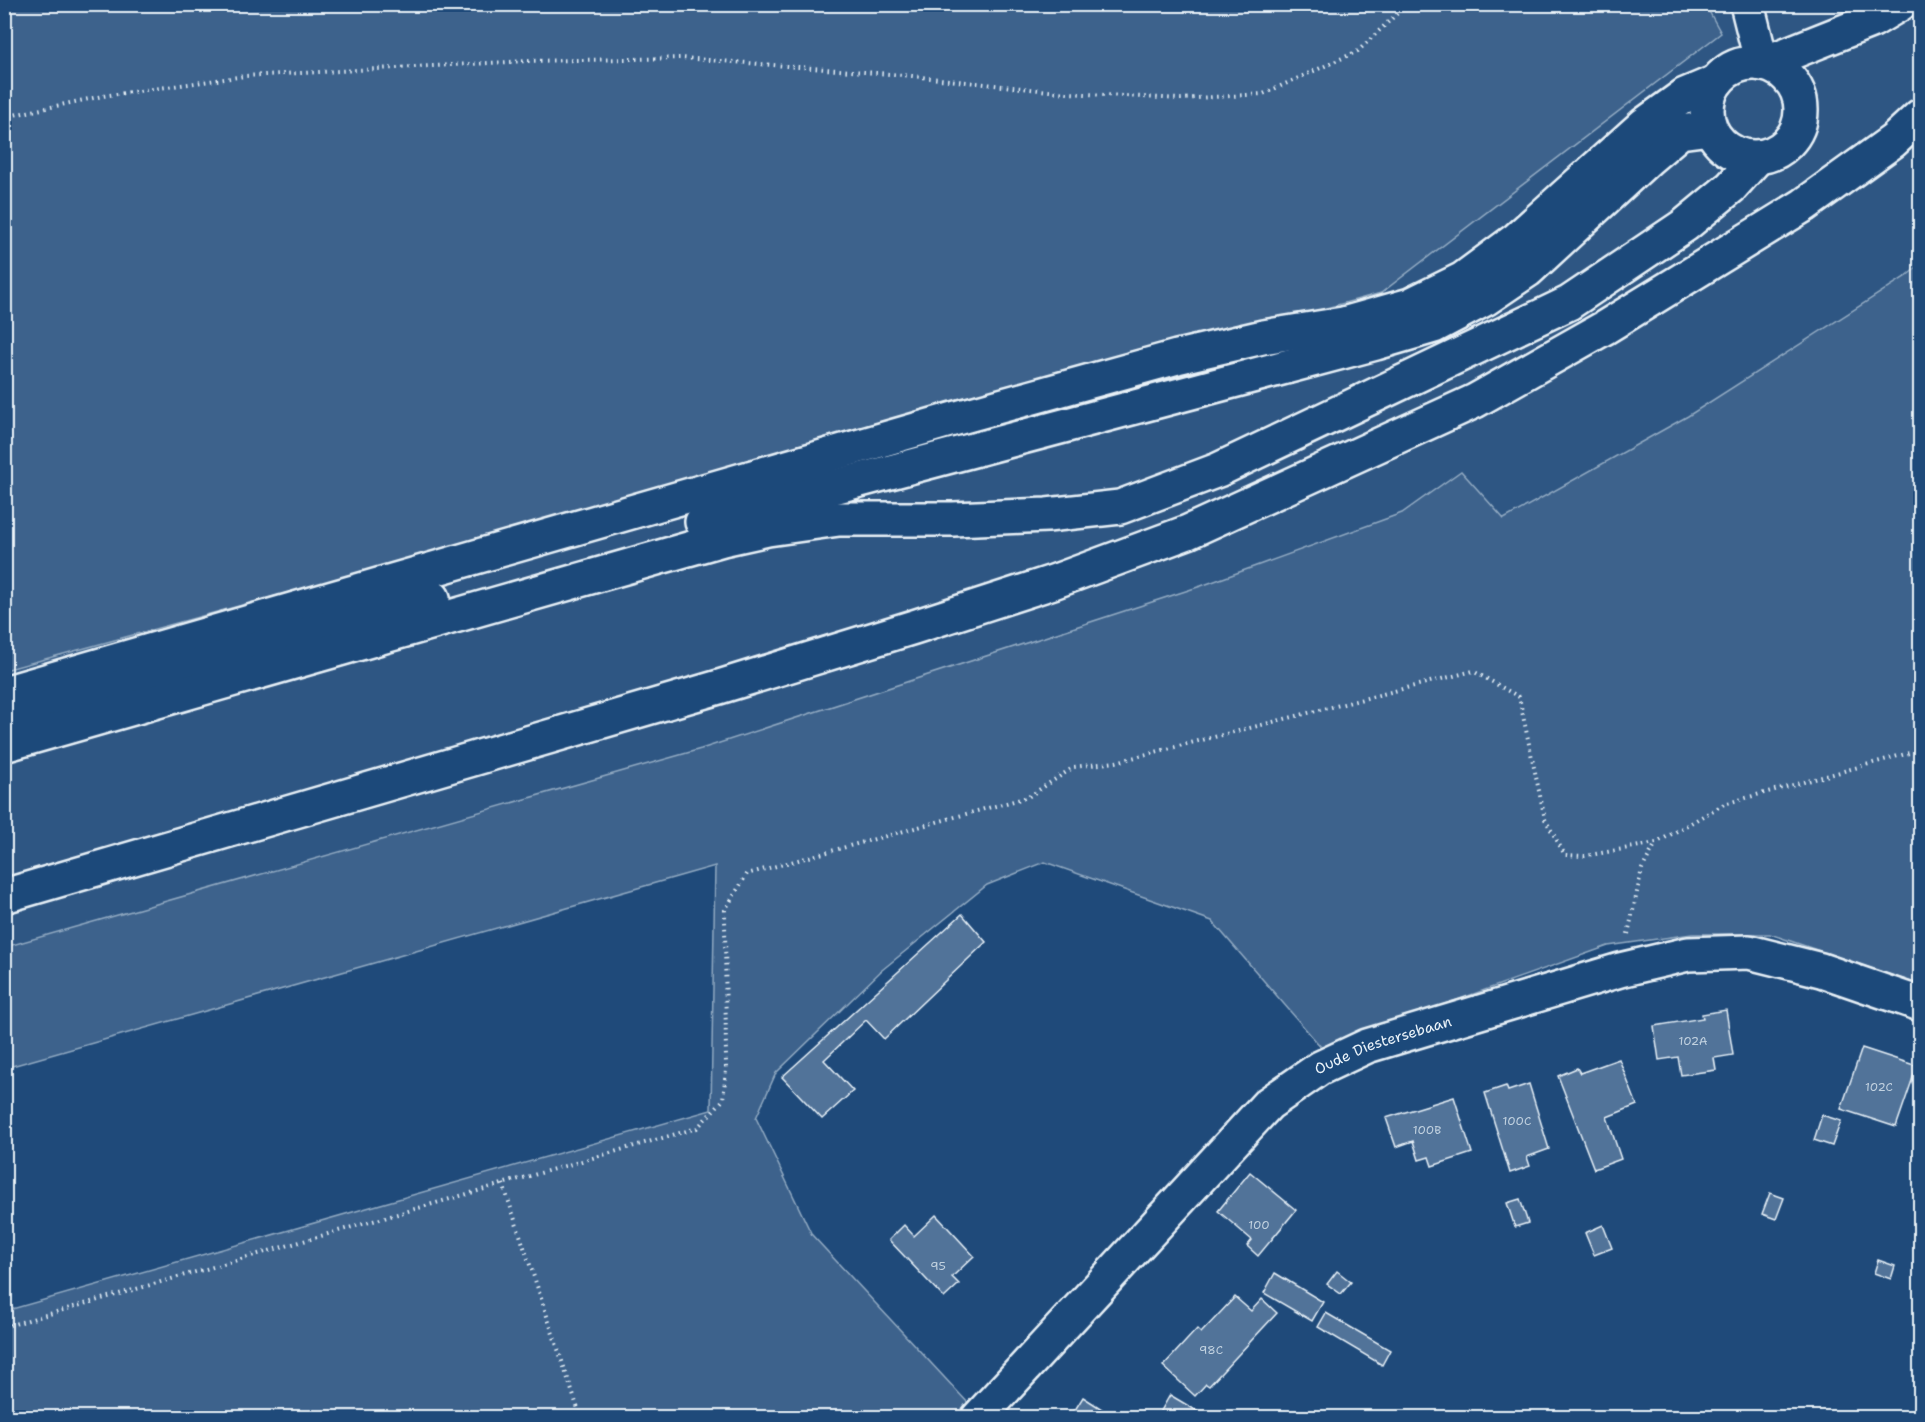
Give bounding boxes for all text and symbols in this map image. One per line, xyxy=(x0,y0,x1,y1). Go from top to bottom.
street label: Oude Diestersebaan xyxy=(1311,1011,1454,1079)
house number: 102A xyxy=(1679,1033,1708,1049)
house number: 102C xyxy=(1865,1079,1893,1095)
house number: 100C xyxy=(1503,1113,1531,1129)
house number: 100B xyxy=(1413,1122,1441,1138)
house number: 100 xyxy=(1248,1217,1270,1233)
house number: 95 xyxy=(930,1258,946,1274)
house number: 98C xyxy=(1199,1342,1223,1358)

